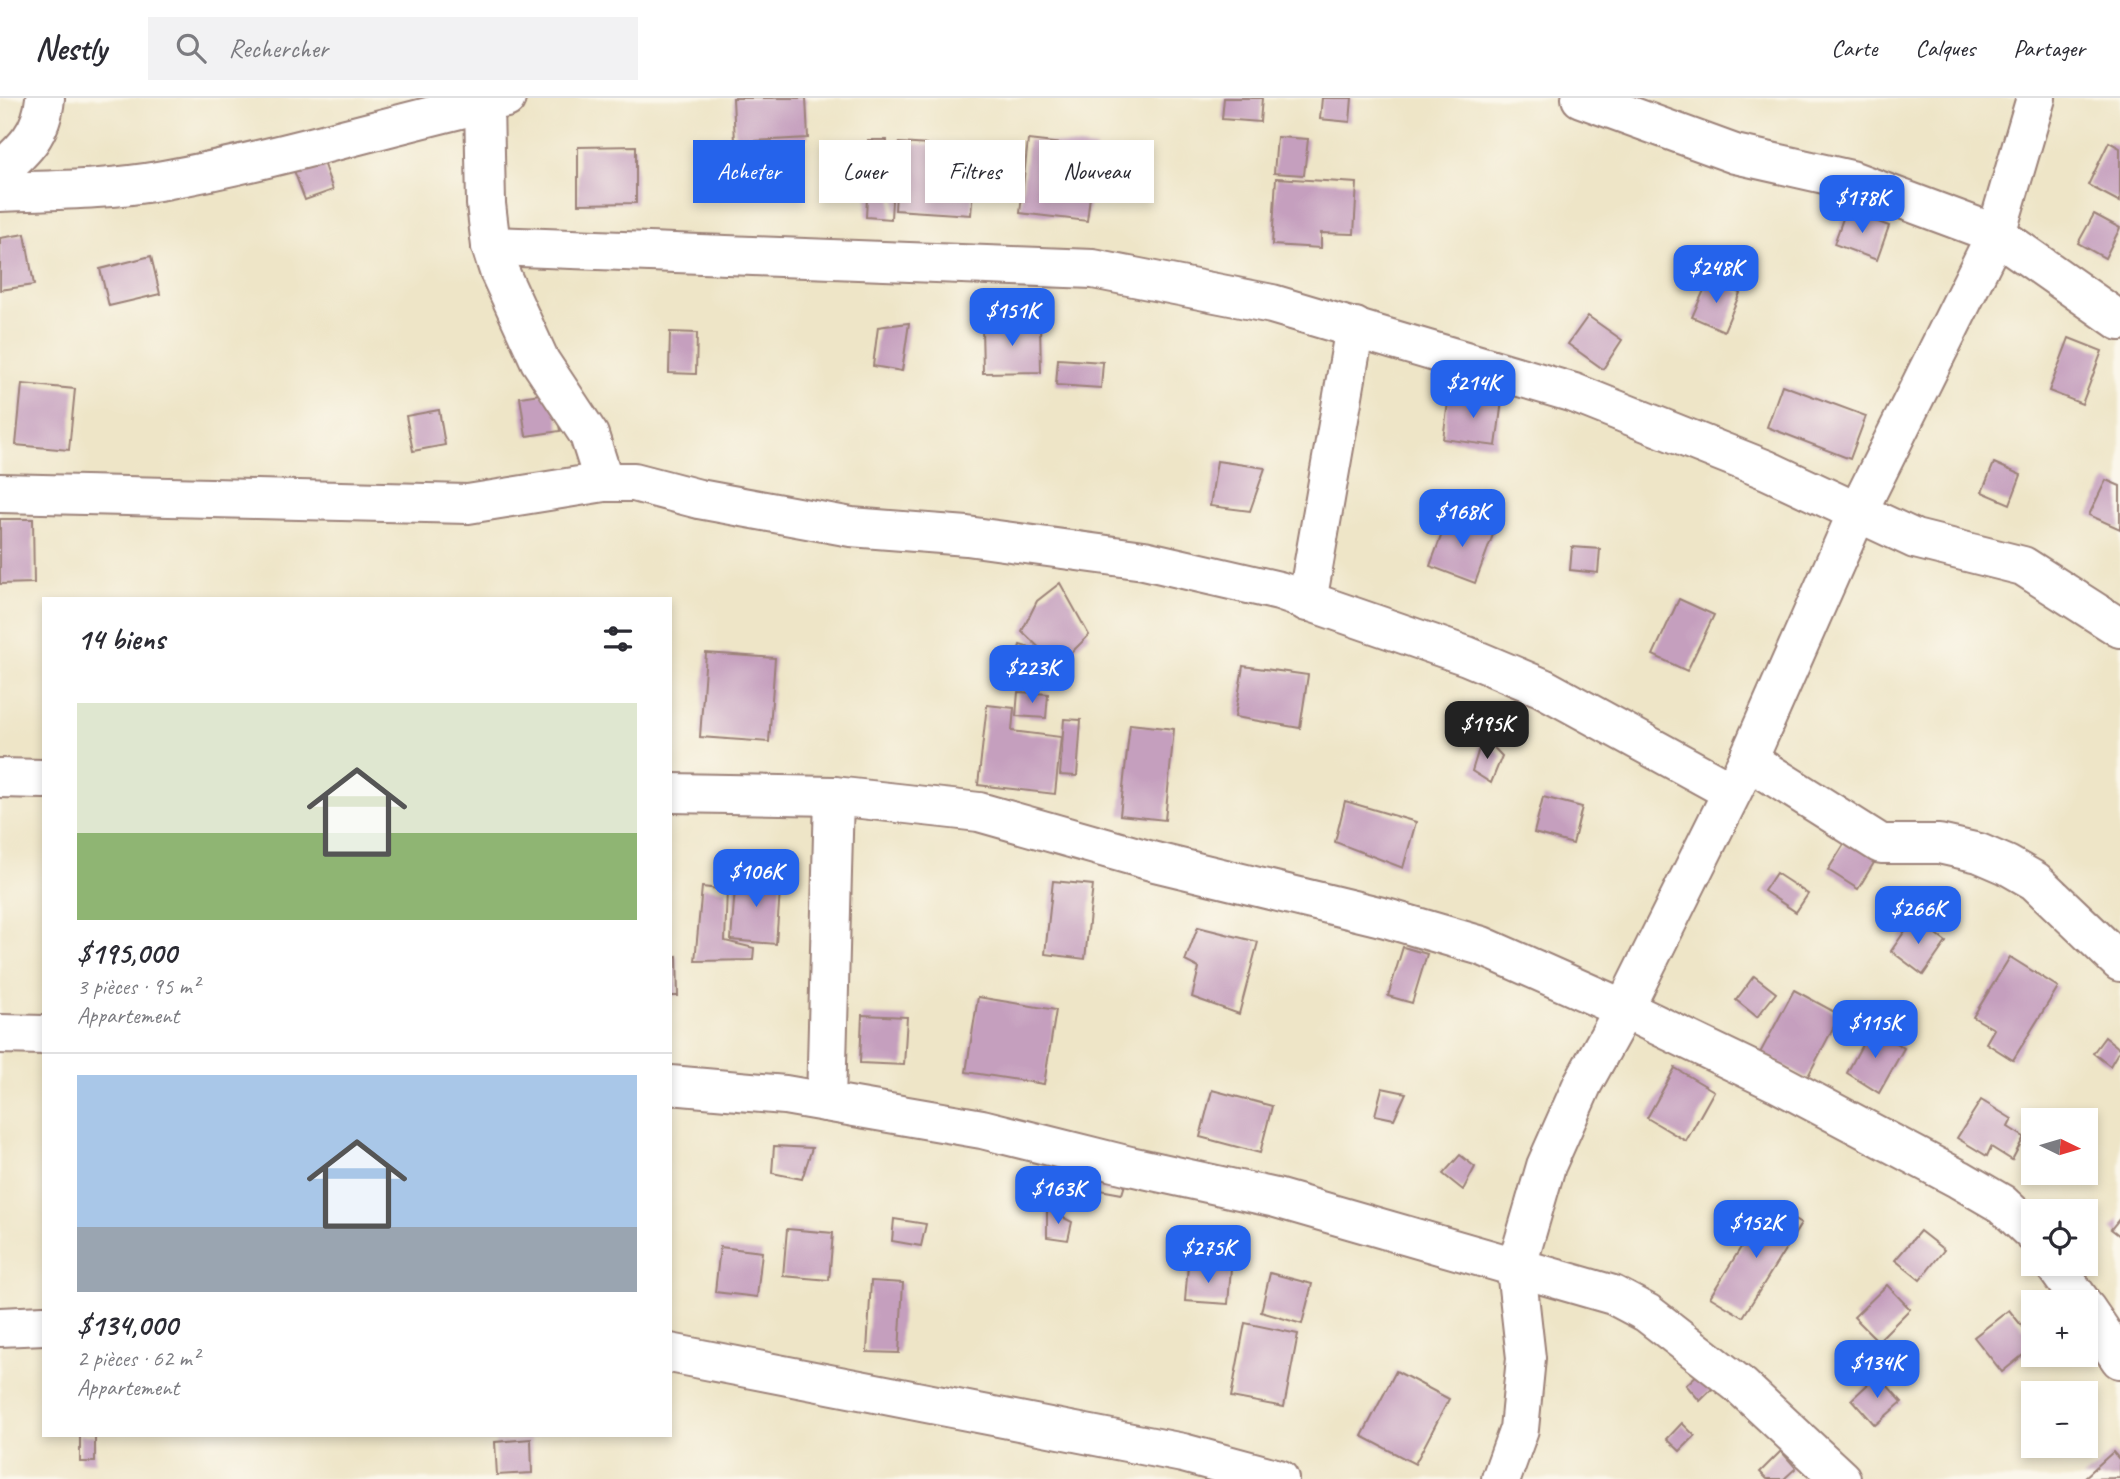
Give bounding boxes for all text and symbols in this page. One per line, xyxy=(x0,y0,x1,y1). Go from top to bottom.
search box xyxy=(148,17,638,80)
text: Nestly xyxy=(35,27,106,69)
icon: search xyxy=(172,29,210,67)
text: Rechercher xyxy=(228,32,328,65)
text: Carte xyxy=(1831,33,1877,63)
text: Calques xyxy=(1915,33,1975,63)
text: Partager xyxy=(2013,33,2085,63)
chip: Acheter xyxy=(693,140,805,203)
chip: Louer xyxy=(819,140,911,203)
chip: Filtres xyxy=(925,140,1025,203)
chip: Nouveau xyxy=(1039,140,1154,203)
pin: $178K xyxy=(1813,176,1911,235)
text: $178K xyxy=(1836,183,1889,212)
pin: $248K xyxy=(1667,246,1765,305)
text: $248K xyxy=(1689,253,1743,282)
pin: $151K xyxy=(963,288,1061,348)
text: $151K xyxy=(986,296,1038,325)
pin: $214K xyxy=(1424,360,1522,420)
text: $214K xyxy=(1446,368,1500,397)
pin: $168K xyxy=(1413,490,1511,549)
text: $168K xyxy=(1435,497,1489,526)
text: 14 biens xyxy=(77,620,165,658)
icon: filters xyxy=(599,620,637,658)
pin: $223K xyxy=(983,646,1081,705)
text: $223K xyxy=(1005,653,1059,682)
pin: $195K xyxy=(1438,702,1536,761)
text: $195K xyxy=(1461,709,1513,738)
icon: home xyxy=(294,749,420,875)
pin: $106K xyxy=(707,850,805,909)
text: $106K xyxy=(729,857,783,886)
pin: $266K xyxy=(1869,886,1967,946)
text: $266K xyxy=(1891,894,1945,923)
text: $195,000 xyxy=(77,934,177,972)
text: 3 pièces · 95 m² xyxy=(77,972,199,1001)
pin: $115K xyxy=(1826,1000,1924,1060)
text: Appartement xyxy=(77,1001,179,1030)
text: $115K xyxy=(1849,1008,1901,1037)
north arrow xyxy=(2021,1108,2098,1185)
map controls xyxy=(2021,1108,2098,1458)
icon: home xyxy=(294,1121,420,1247)
pin: $163K xyxy=(1009,1166,1107,1226)
text: $163K xyxy=(1031,1174,1085,1203)
button: locate xyxy=(2021,1199,2098,1276)
pin: $152K xyxy=(1707,1200,1805,1260)
text: $152K xyxy=(1730,1208,1782,1237)
pin: $275K xyxy=(1159,1226,1257,1285)
text: $275K xyxy=(1182,1233,1234,1262)
button: + xyxy=(2021,1290,2098,1367)
text: $134,000 xyxy=(77,1306,177,1344)
pin: $134K xyxy=(1828,1340,1926,1400)
text: 2 pièces · 62 m² xyxy=(77,1344,199,1373)
text: $134K xyxy=(1850,1348,1904,1377)
text: Appartement xyxy=(77,1373,179,1402)
button: − xyxy=(2021,1381,2098,1458)

